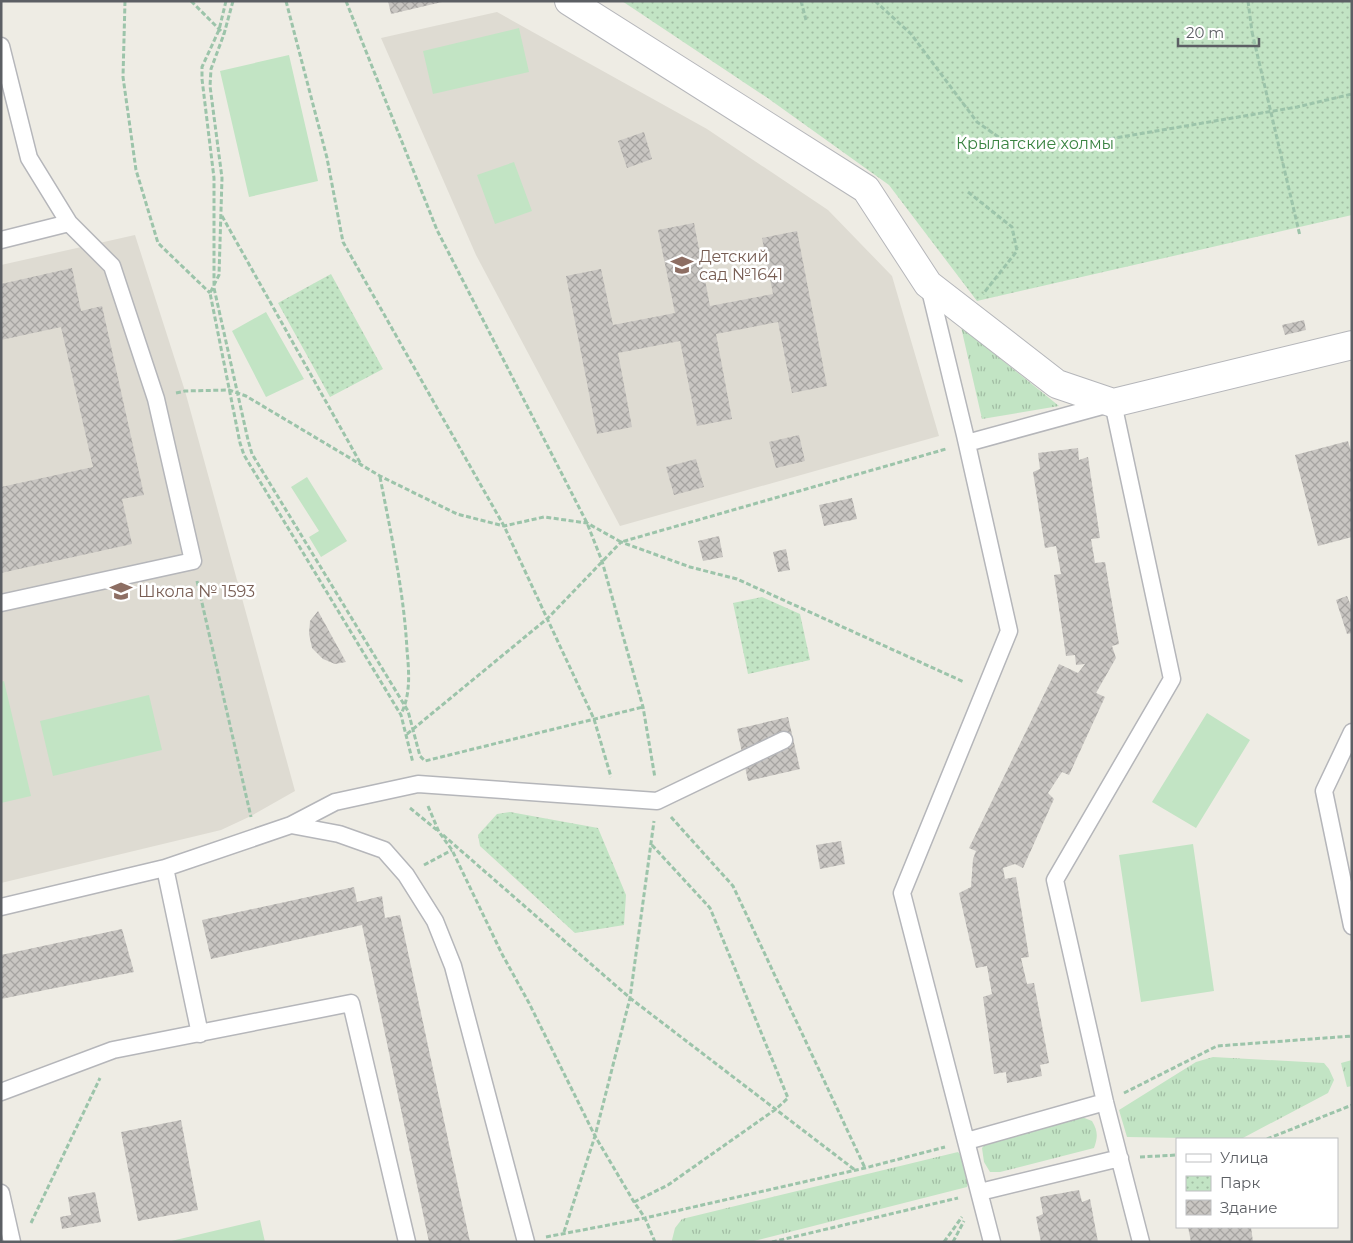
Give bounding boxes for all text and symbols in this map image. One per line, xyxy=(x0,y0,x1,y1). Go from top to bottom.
scale bar xyxy=(1178,15,1259,47)
text: 20 m xyxy=(1186,23,1224,42)
park label: Крылатские холмы xyxy=(956,134,1114,153)
place label: Детский сад №1641 xyxy=(699,247,783,284)
school or university icon: Детский сад №1641 xyxy=(669,252,695,278)
school or university icon: Школа № 1593 xyxy=(108,578,134,604)
place label: Школа № 1593 xyxy=(138,582,255,601)
legend xyxy=(1176,1138,1338,1228)
text: Улица xyxy=(1220,1148,1268,1167)
text: Парк xyxy=(1220,1173,1260,1192)
text: Здание xyxy=(1220,1198,1278,1217)

